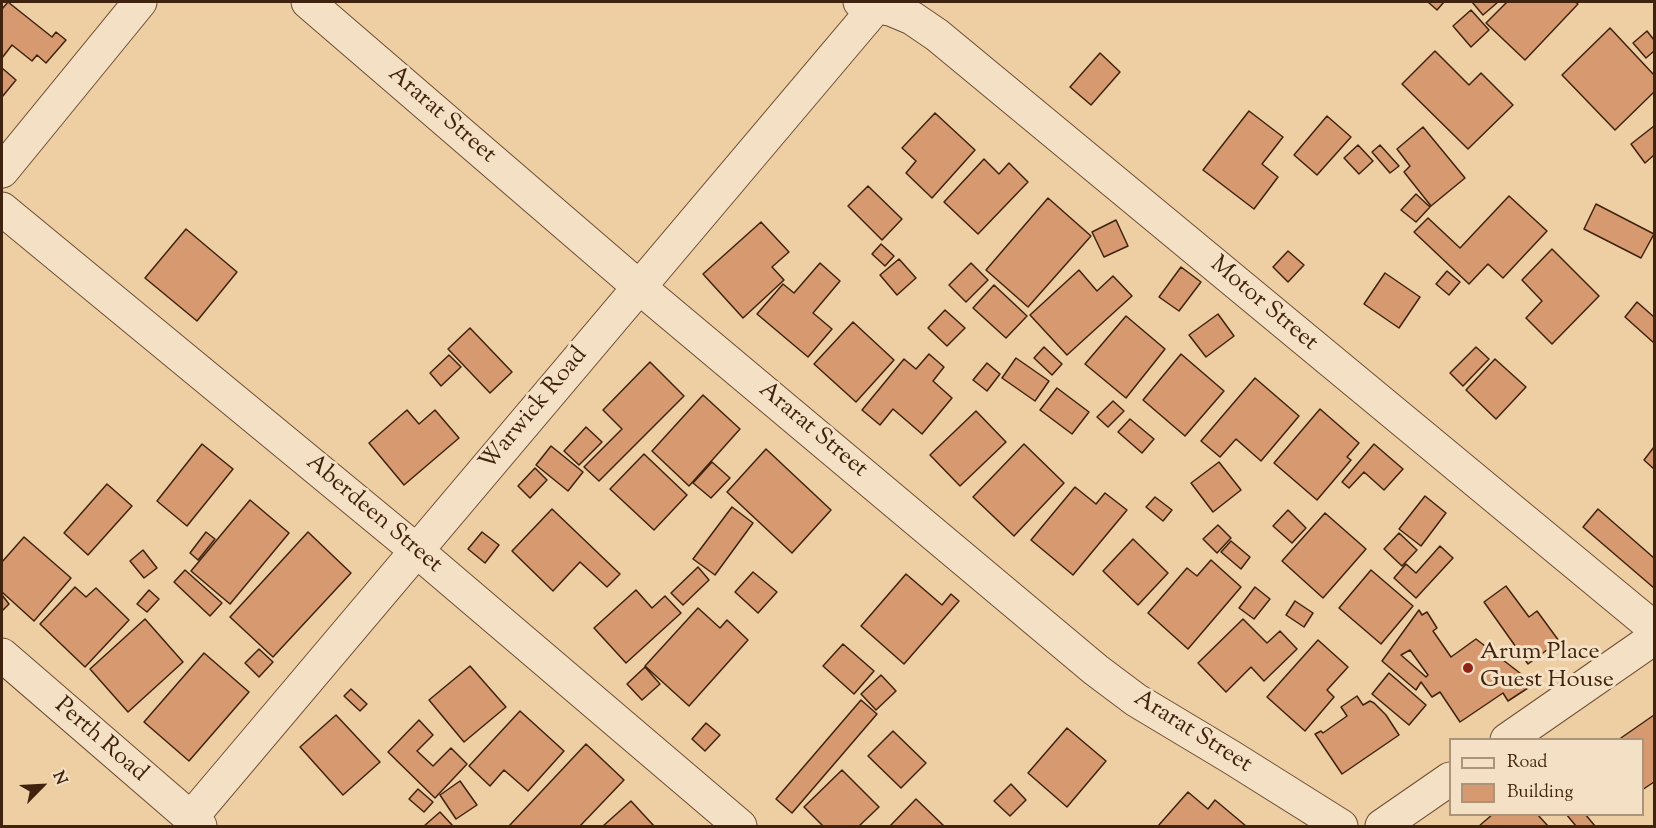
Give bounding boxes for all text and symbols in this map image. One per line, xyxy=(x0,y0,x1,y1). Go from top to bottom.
street label: Ararat Street xyxy=(381,61,501,171)
street label: Motor Street xyxy=(1203,252,1323,358)
street label: Warwick Road xyxy=(475,342,595,478)
street label: Ararat Street xyxy=(751,377,873,485)
street label: Aberdeen Street xyxy=(299,449,447,581)
place label: Arum Place Guest House xyxy=(1480,640,1614,696)
marker: Arum Place Guest House xyxy=(1461,661,1475,675)
street label: Ararat Street xyxy=(1128,685,1256,781)
street label: Perth Road xyxy=(48,693,152,789)
legend xyxy=(1449,738,1644,816)
text: Road xyxy=(1507,750,1547,776)
north arrow xyxy=(12,756,72,816)
text: N xyxy=(46,768,72,789)
text: Building xyxy=(1507,780,1573,806)

